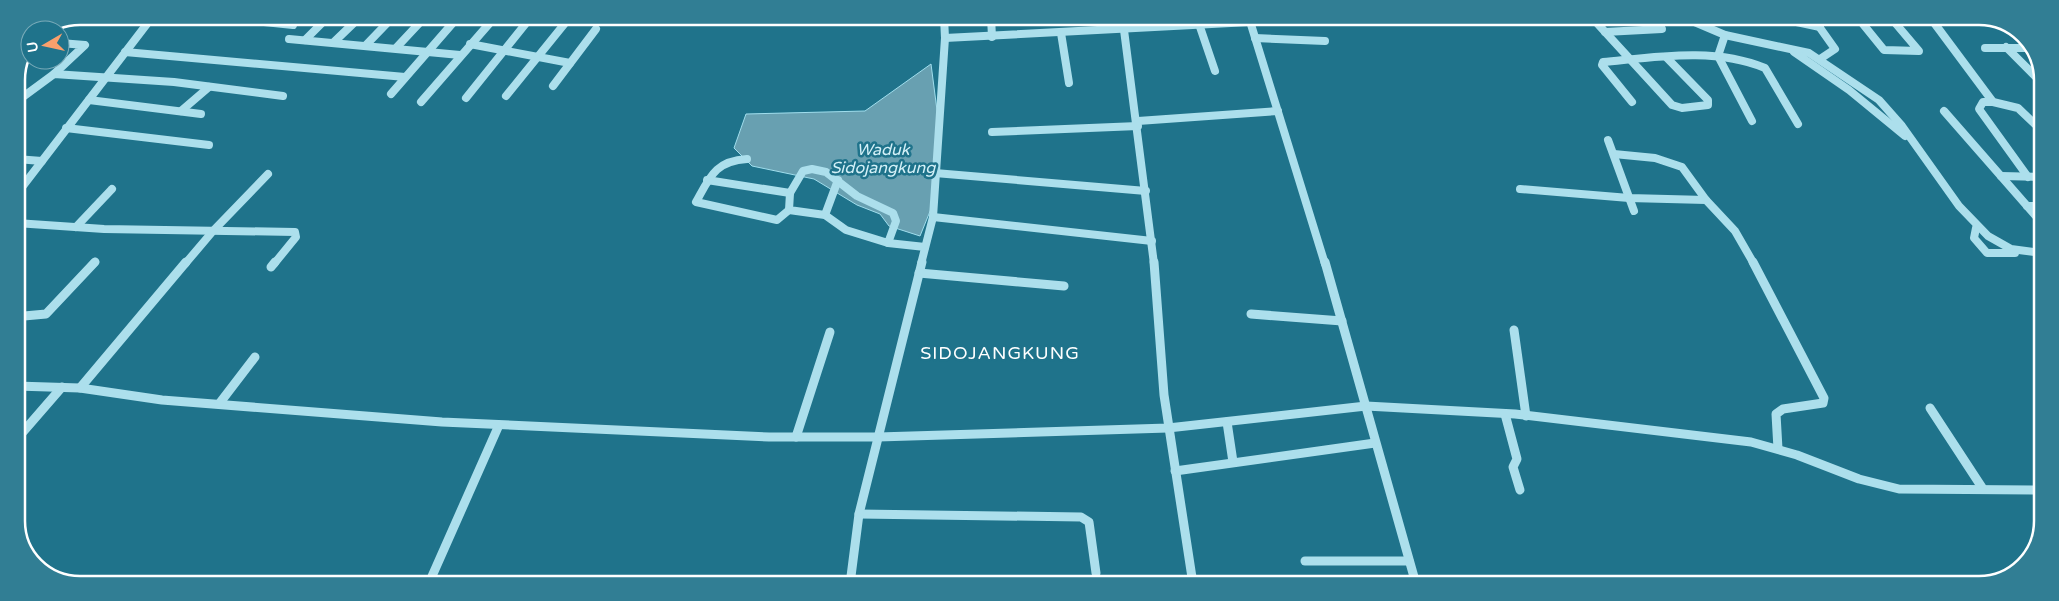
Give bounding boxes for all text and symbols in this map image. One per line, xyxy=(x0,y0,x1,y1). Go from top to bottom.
north arrow xyxy=(20,20,70,70)
text: U xyxy=(23,40,42,54)
water label: Waduk Sidojangkung xyxy=(831,140,936,178)
district label: SIDOJANGKUNG xyxy=(920,342,1080,364)

